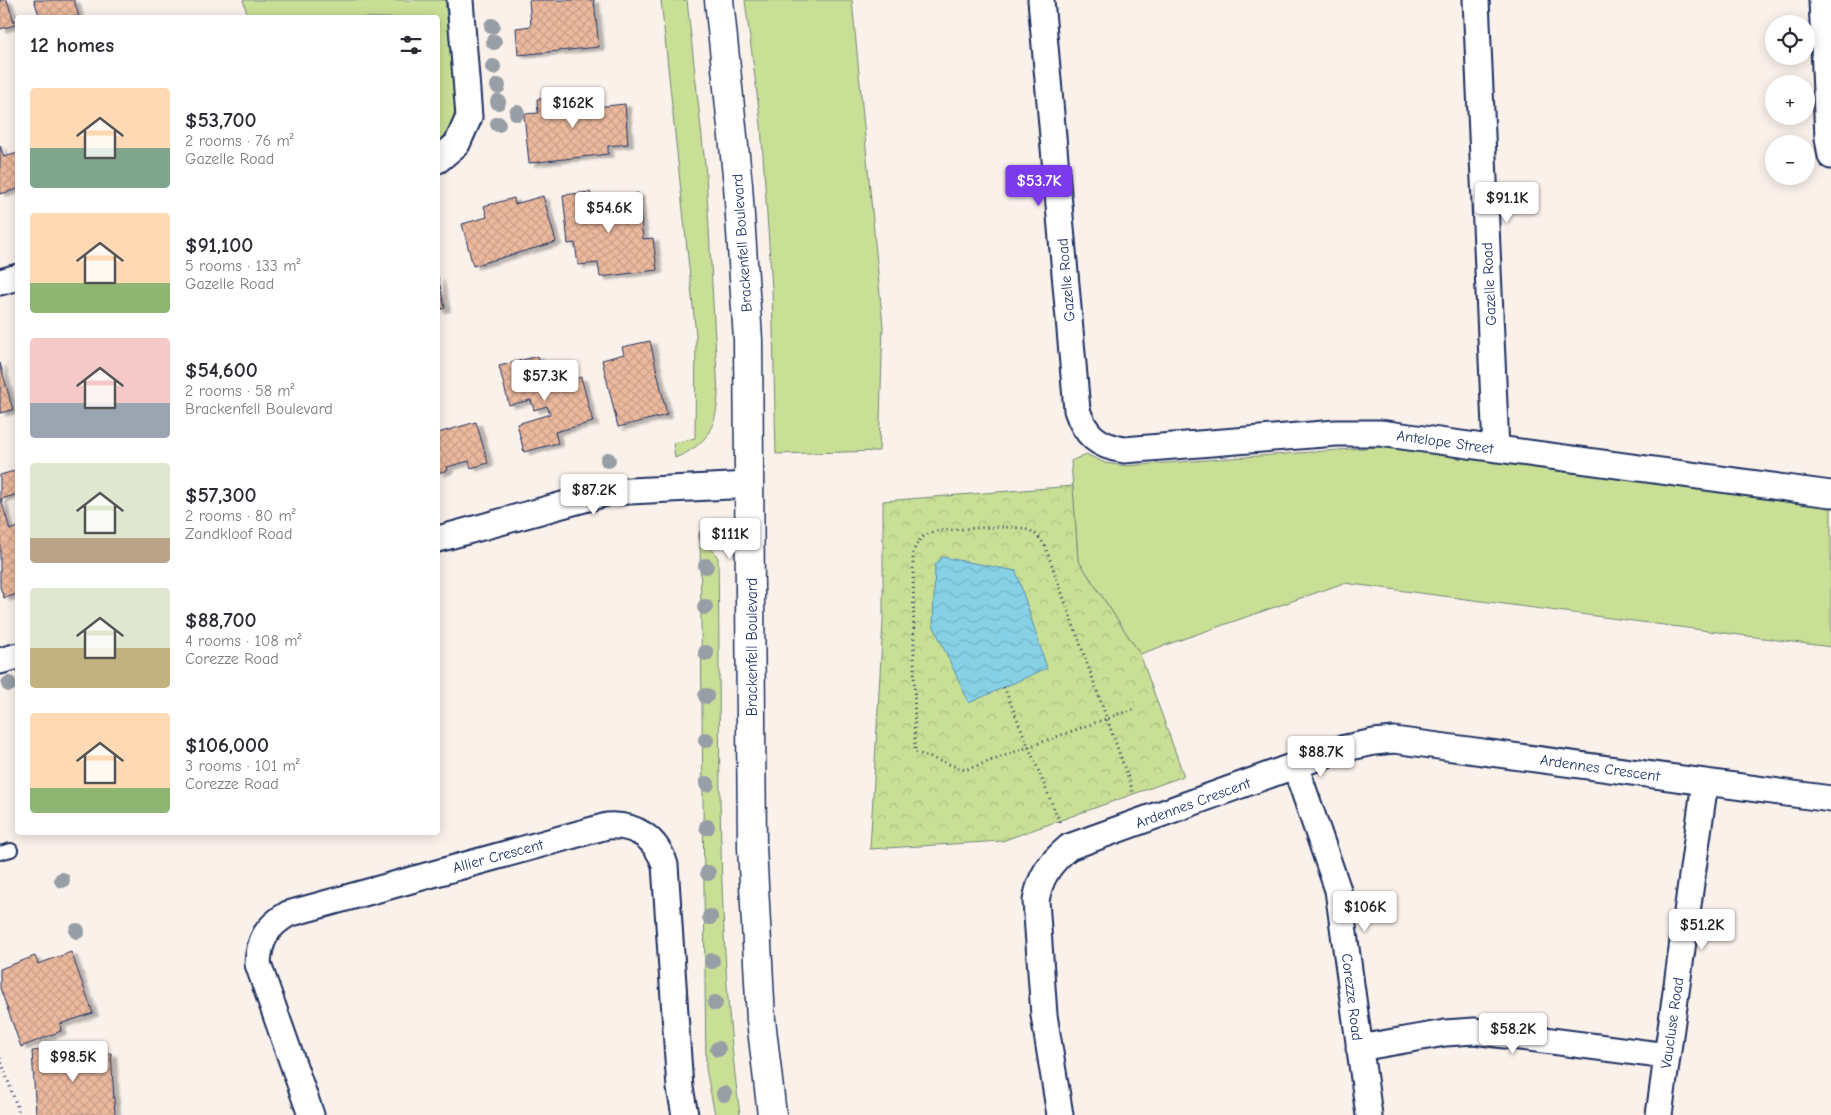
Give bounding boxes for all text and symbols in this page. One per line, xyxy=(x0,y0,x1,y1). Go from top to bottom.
map controls xyxy=(1765,15,1815,185)
button: locate xyxy=(1765,15,1815,65)
icon: filters xyxy=(397,31,425,59)
text: 12 homes xyxy=(30,33,114,57)
button: + xyxy=(1765,75,1815,125)
pin: $162K xyxy=(538,86,608,129)
text: $162K xyxy=(552,94,594,112)
icon: home xyxy=(70,108,130,168)
text: $53,700 xyxy=(185,108,257,132)
text: 2 rooms · 76 m² xyxy=(185,132,294,150)
button: − xyxy=(1765,135,1815,185)
text: Gazelle Road xyxy=(185,150,274,168)
pin: $53.7K xyxy=(998,164,1080,207)
text: $53.7K xyxy=(1016,172,1062,190)
street label: Brackenfell Boulevard xyxy=(728,173,756,313)
pin: $91.1K xyxy=(1466,182,1548,224)
text: $91.1K xyxy=(1486,189,1528,207)
pin: $54.6K xyxy=(568,192,650,234)
text: $54.6K xyxy=(586,199,632,217)
icon: home xyxy=(70,233,130,293)
text: $91,100 xyxy=(185,233,253,257)
street label: Gazelle Road xyxy=(1053,238,1079,322)
street label: Gazelle Road xyxy=(1478,242,1500,326)
text: 5 rooms · 133 m² xyxy=(185,257,301,275)
text: Gazelle Road xyxy=(185,275,274,293)
icon: home xyxy=(70,358,130,418)
text: $54,600 xyxy=(185,358,258,382)
pin: $57.3K xyxy=(504,360,586,402)
text: $57.3K xyxy=(522,367,568,385)
text: 2 rooms · 58 m² xyxy=(185,382,295,400)
text: Brackenfell Boulevard xyxy=(185,400,333,418)
street label: Antelope Street xyxy=(1395,426,1495,458)
pin: $87.2K xyxy=(553,474,635,516)
text: $87.2K xyxy=(572,481,616,499)
icon: home xyxy=(70,483,130,543)
text: $57,300 xyxy=(185,483,257,507)
text: 2 rooms · 80 m² xyxy=(185,507,296,525)
pin: $111K xyxy=(695,518,765,560)
text: Zandkloof Road xyxy=(185,525,292,543)
text: $111K xyxy=(711,525,749,543)
street label: Brackenfell Boulevard xyxy=(743,578,761,716)
icon: home xyxy=(70,608,130,668)
text: $88,700 xyxy=(185,608,257,632)
text: 4 rooms · 108 m² xyxy=(185,632,301,650)
text: Corezze Road xyxy=(185,650,279,668)
icon: home xyxy=(70,733,130,793)
text: $106,000 xyxy=(185,733,269,757)
pin: $88.7K xyxy=(1280,736,1362,778)
text: $88.7K xyxy=(1298,743,1344,761)
street label: Ardennes Crescent xyxy=(1539,751,1662,785)
text: 3 rooms · 101 m² xyxy=(185,757,300,775)
street label: Ardennes Crescent xyxy=(1133,774,1254,832)
text: Corezze Road xyxy=(185,775,279,793)
street label: Allier Crescent xyxy=(451,835,546,877)
pin: $106K xyxy=(1330,890,1400,933)
text: $106K xyxy=(1344,898,1386,916)
pin: $51.2K xyxy=(1661,908,1743,951)
text: $51.2K xyxy=(1680,916,1724,934)
street label: Corezze Road xyxy=(1338,952,1366,1042)
street label: Vaucluse Road xyxy=(1657,976,1687,1070)
pin: $58.2K xyxy=(1472,1012,1554,1055)
text: $58.2K xyxy=(1490,1020,1536,1038)
pin: $98.5K xyxy=(32,1040,114,1083)
text: $98.5K xyxy=(50,1048,96,1066)

